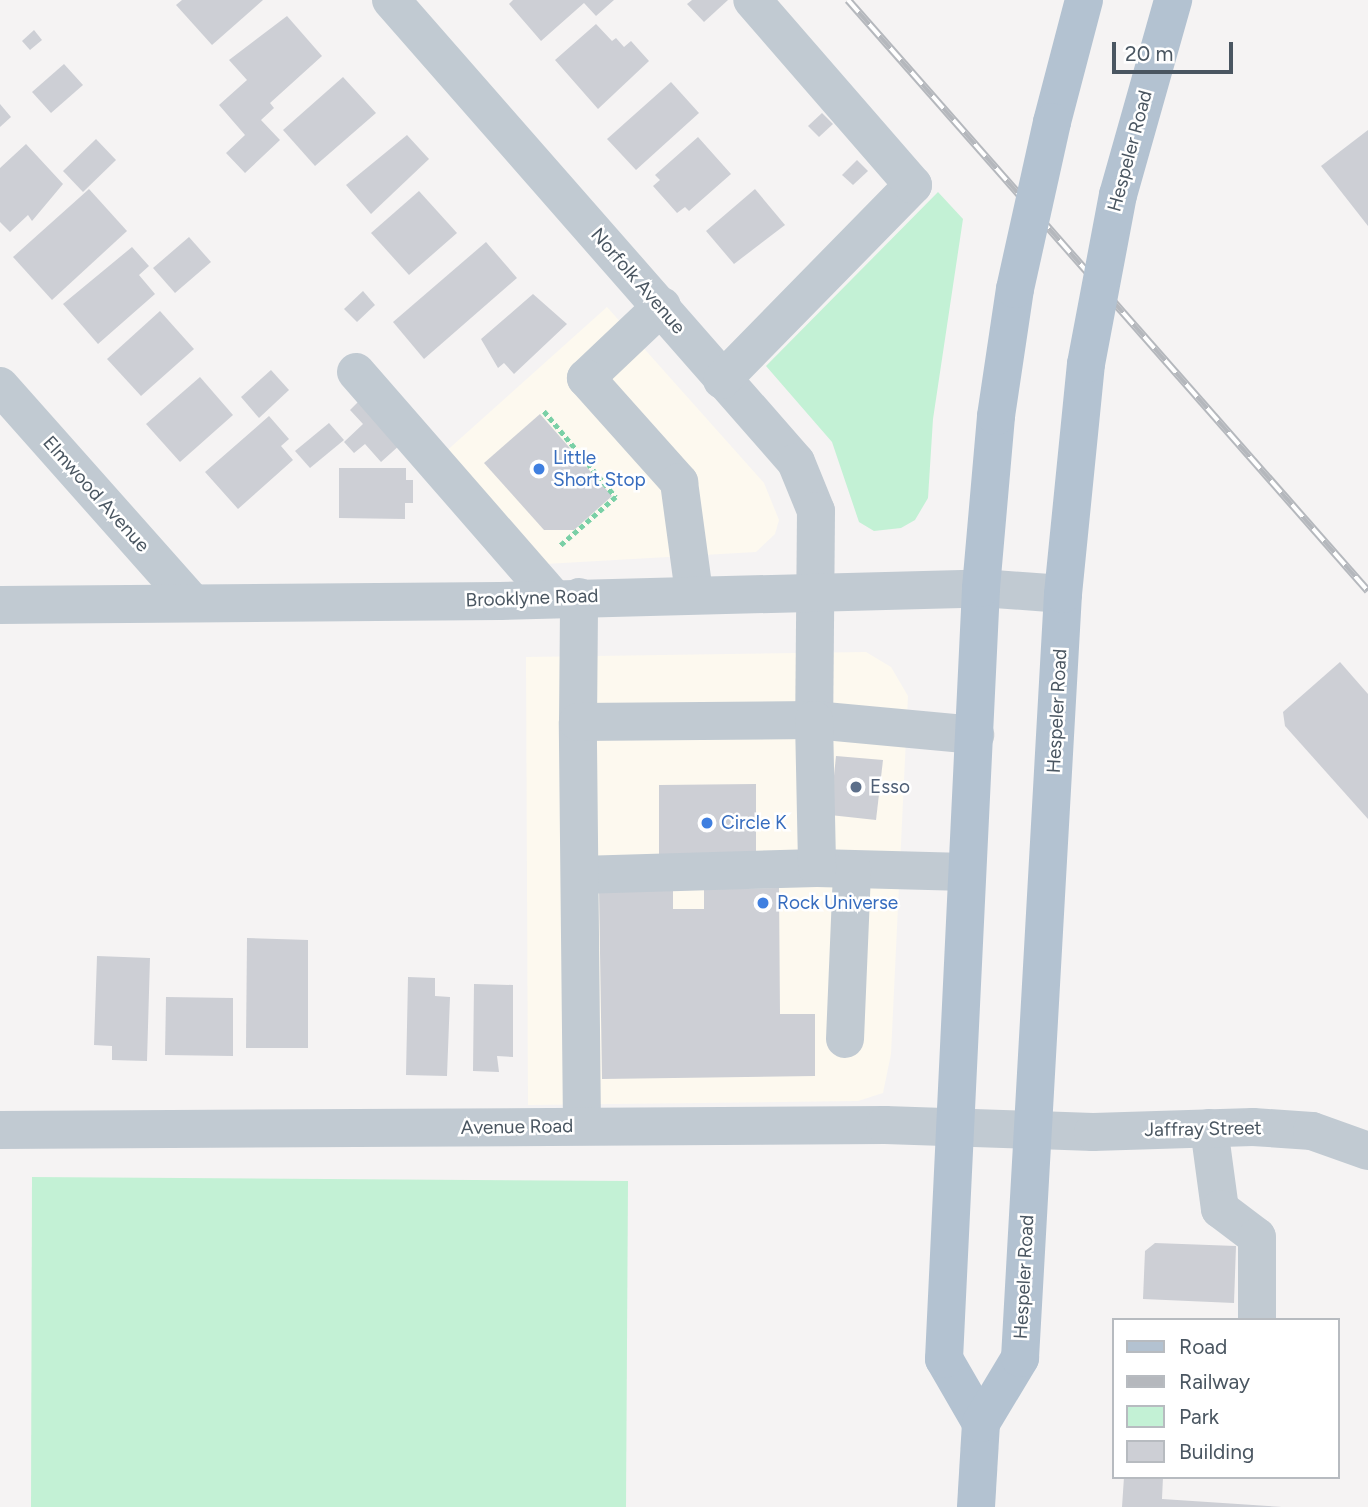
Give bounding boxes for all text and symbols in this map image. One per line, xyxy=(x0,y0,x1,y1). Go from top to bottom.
scale bar xyxy=(1116,28,1237,72)
text: 20 m xyxy=(1125,41,1173,66)
street label: Hespeler Road xyxy=(1103,88,1157,214)
street label: Norfolk Avenue xyxy=(586,224,690,338)
street label: Elmwood Avenue xyxy=(38,431,154,557)
place label: Little Short Stop xyxy=(553,447,646,491)
marker: Little Short Stop xyxy=(531,461,547,477)
street label: Brooklyne Road xyxy=(465,584,599,612)
street label: Hespeler Road xyxy=(1042,648,1072,774)
place label: Esso xyxy=(870,776,910,798)
marker: Esso xyxy=(848,779,864,795)
place label: Circle K xyxy=(721,812,787,834)
marker: Circle K xyxy=(699,815,715,831)
place label: Rock Universe xyxy=(777,892,898,914)
marker: Rock Universe xyxy=(755,895,771,911)
street label: Avenue Road xyxy=(460,1115,574,1139)
street label: Jaffray Street xyxy=(1144,1117,1262,1141)
street label: Hespeler Road xyxy=(1009,1214,1039,1340)
legend xyxy=(1112,1318,1340,1479)
text: Road xyxy=(1179,1334,1227,1359)
text: Railway xyxy=(1179,1369,1250,1394)
text: Park xyxy=(1179,1404,1219,1429)
text: Building xyxy=(1179,1439,1254,1464)

